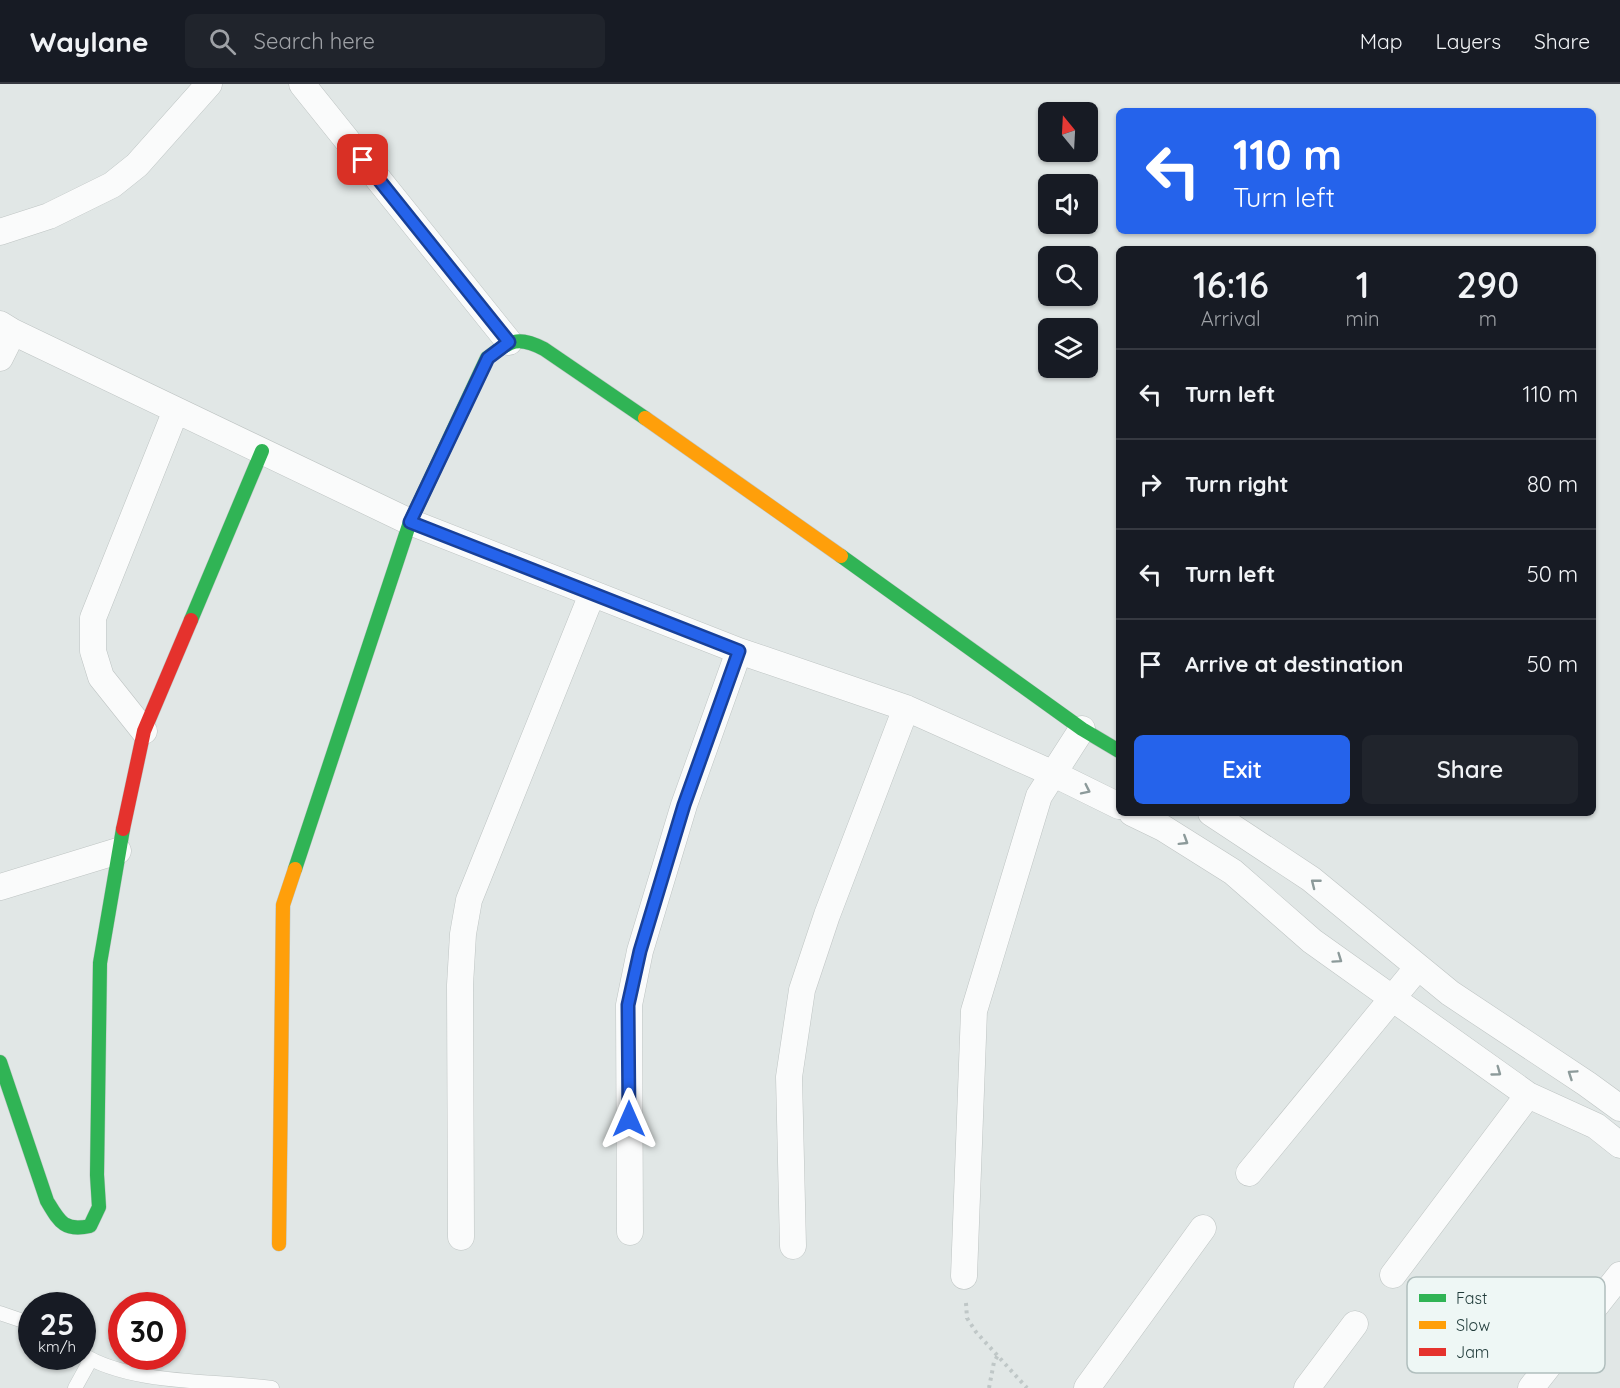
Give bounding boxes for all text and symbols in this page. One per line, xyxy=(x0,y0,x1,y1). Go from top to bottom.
search box xyxy=(185,14,605,68)
text: Waylane xyxy=(30,24,149,59)
icon: search xyxy=(206,25,239,58)
text: Search here xyxy=(254,27,375,55)
text: Map xyxy=(1360,28,1403,54)
text: Layers xyxy=(1436,28,1501,54)
text: Share xyxy=(1534,28,1590,54)
north arrow xyxy=(1038,102,1098,162)
map controls xyxy=(1038,102,1098,378)
text: 110 m xyxy=(1233,128,1342,181)
icon: left xyxy=(1134,132,1212,210)
pin xyxy=(337,134,388,185)
icon: arrive xyxy=(346,143,379,176)
button: sound xyxy=(1038,174,1098,234)
text: Turn left xyxy=(1233,180,1335,214)
button: search xyxy=(1038,246,1098,306)
text: 16:16 xyxy=(1193,262,1269,307)
text: 1 xyxy=(1356,262,1370,307)
text: 290 xyxy=(1457,262,1519,307)
text: Arrival xyxy=(1201,306,1261,331)
text: min xyxy=(1346,306,1380,331)
text: m xyxy=(1479,306,1497,331)
button: layers xyxy=(1038,318,1098,378)
icon: left xyxy=(1134,378,1167,411)
text: Turn left xyxy=(1185,380,1275,408)
text: 110 m xyxy=(1523,380,1578,408)
icon: right xyxy=(1134,468,1167,501)
text: Turn right xyxy=(1185,470,1289,498)
text: 80 m xyxy=(1527,470,1578,498)
icon: left xyxy=(1134,558,1167,591)
text: Turn left xyxy=(1185,560,1275,588)
text: 50 m xyxy=(1527,560,1578,588)
icon: arrive xyxy=(1134,648,1167,681)
text: Arrive at destination xyxy=(1185,650,1403,678)
text: 50 m xyxy=(1527,650,1578,678)
button: Exit xyxy=(1134,735,1350,804)
button: Share xyxy=(1362,735,1578,804)
one-way arrow xyxy=(1080,783,1091,795)
one-way arrow xyxy=(1177,834,1188,845)
one-way arrow xyxy=(1311,879,1322,890)
one-way arrow xyxy=(1332,952,1343,963)
one-way arrow xyxy=(1490,1065,1501,1076)
one-way arrow xyxy=(1568,1071,1579,1082)
position arrow xyxy=(597,1087,661,1151)
legend xyxy=(1407,1277,1605,1373)
text: Fast xyxy=(1456,1288,1487,1308)
speed limit sign: 30 xyxy=(108,1292,186,1370)
text: 25 xyxy=(40,1305,74,1343)
text: Slow xyxy=(1456,1315,1490,1335)
text: km/h xyxy=(38,1337,76,1356)
text: Jam xyxy=(1456,1342,1489,1362)

